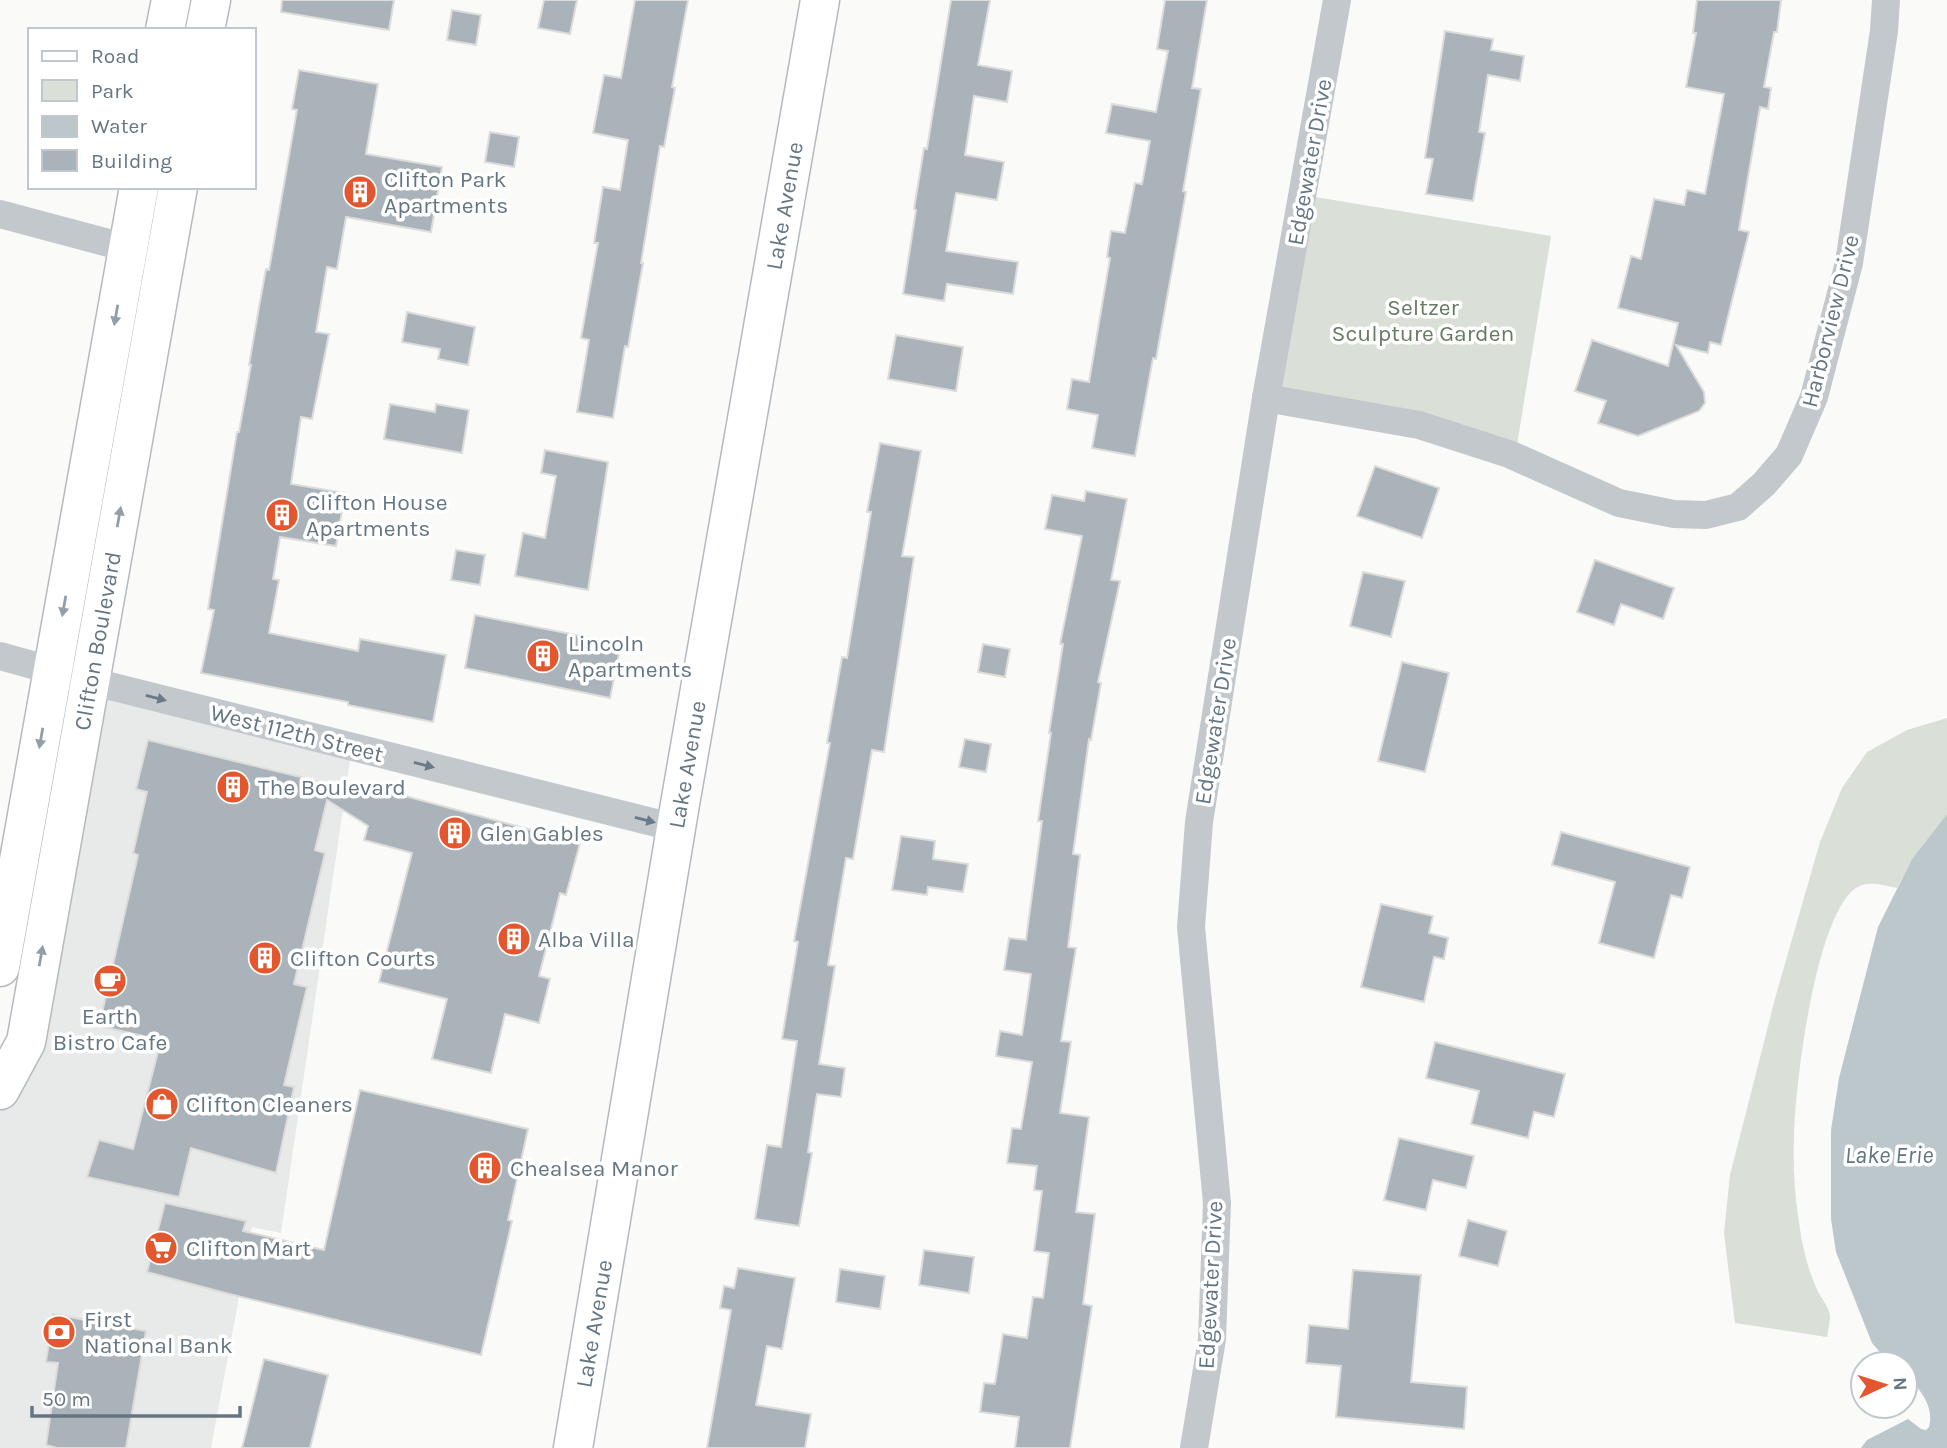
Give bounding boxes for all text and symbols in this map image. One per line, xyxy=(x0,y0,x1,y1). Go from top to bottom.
legend xyxy=(28,28,256,189)
text: Road xyxy=(91,44,139,68)
street label: Edgewater Drive xyxy=(1282,77,1337,247)
text: Park xyxy=(91,79,134,103)
text: Water xyxy=(91,114,147,138)
street label: Lake Avenue xyxy=(760,140,809,272)
text: Building xyxy=(91,149,172,173)
place label: Clifton Park Apartments xyxy=(384,166,508,219)
building icon: Clifton Park Apartments xyxy=(341,173,379,211)
street label: Harborview Drive xyxy=(1796,232,1865,410)
park label: Seltzer Sculpture Garden xyxy=(1332,294,1514,347)
one-way arrow xyxy=(110,304,121,326)
place label: Clifton House Apartments xyxy=(306,489,448,542)
building icon: Clifton House Apartments xyxy=(263,496,301,534)
one-way arrow xyxy=(114,506,125,528)
street label: Clifton Boulevard xyxy=(69,549,127,733)
one-way arrow xyxy=(58,595,69,617)
place label: Lincoln Apartments xyxy=(568,630,692,683)
street label: Edgewater Drive xyxy=(1189,636,1242,806)
building icon: Lincoln Apartments xyxy=(524,637,562,675)
one-way arrow xyxy=(145,693,167,704)
street label: Lake Avenue xyxy=(663,698,712,831)
street label: West 112th Street xyxy=(207,699,387,768)
one-way arrow xyxy=(35,727,46,749)
one-way arrow xyxy=(413,760,435,771)
building icon: The Boulevard xyxy=(214,768,252,806)
place label: The Boulevard xyxy=(258,774,406,801)
building icon: Glen Gables xyxy=(436,814,474,852)
one-way arrow xyxy=(634,815,656,826)
place label: Glen Gables xyxy=(480,820,604,847)
building icon: Alba Villa xyxy=(495,920,533,958)
place label: Alba Villa xyxy=(538,926,635,953)
building icon: Clifton Courts xyxy=(246,939,284,977)
one-way arrow xyxy=(36,945,47,967)
place label: Clifton Courts xyxy=(290,945,435,972)
cafe icon: Earth Bistro Cafe xyxy=(91,962,129,1000)
place label: Earth Bistro Cafe xyxy=(53,1003,167,1056)
shop icon: Clifton Cleaners xyxy=(143,1085,181,1123)
place label: Clifton Cleaners xyxy=(186,1091,353,1118)
water label: Lake Erie xyxy=(1845,1141,1933,1169)
building icon: Chealsea Manor xyxy=(466,1149,504,1187)
place label: Chealsea Manor xyxy=(510,1155,679,1182)
street label: Edgewater Drive xyxy=(1193,1200,1228,1370)
supermarket icon: Clifton Mart xyxy=(142,1229,180,1267)
place label: Clifton Mart xyxy=(186,1235,311,1262)
street label: Lake Avenue xyxy=(570,1258,618,1390)
place label: First National Bank xyxy=(84,1306,233,1359)
bank icon: First National Bank xyxy=(40,1313,78,1351)
north arrow xyxy=(1849,1350,1919,1420)
scale bar xyxy=(32,1374,240,1418)
text: N xyxy=(1889,1376,1911,1391)
text: 50 m xyxy=(42,1387,91,1411)

